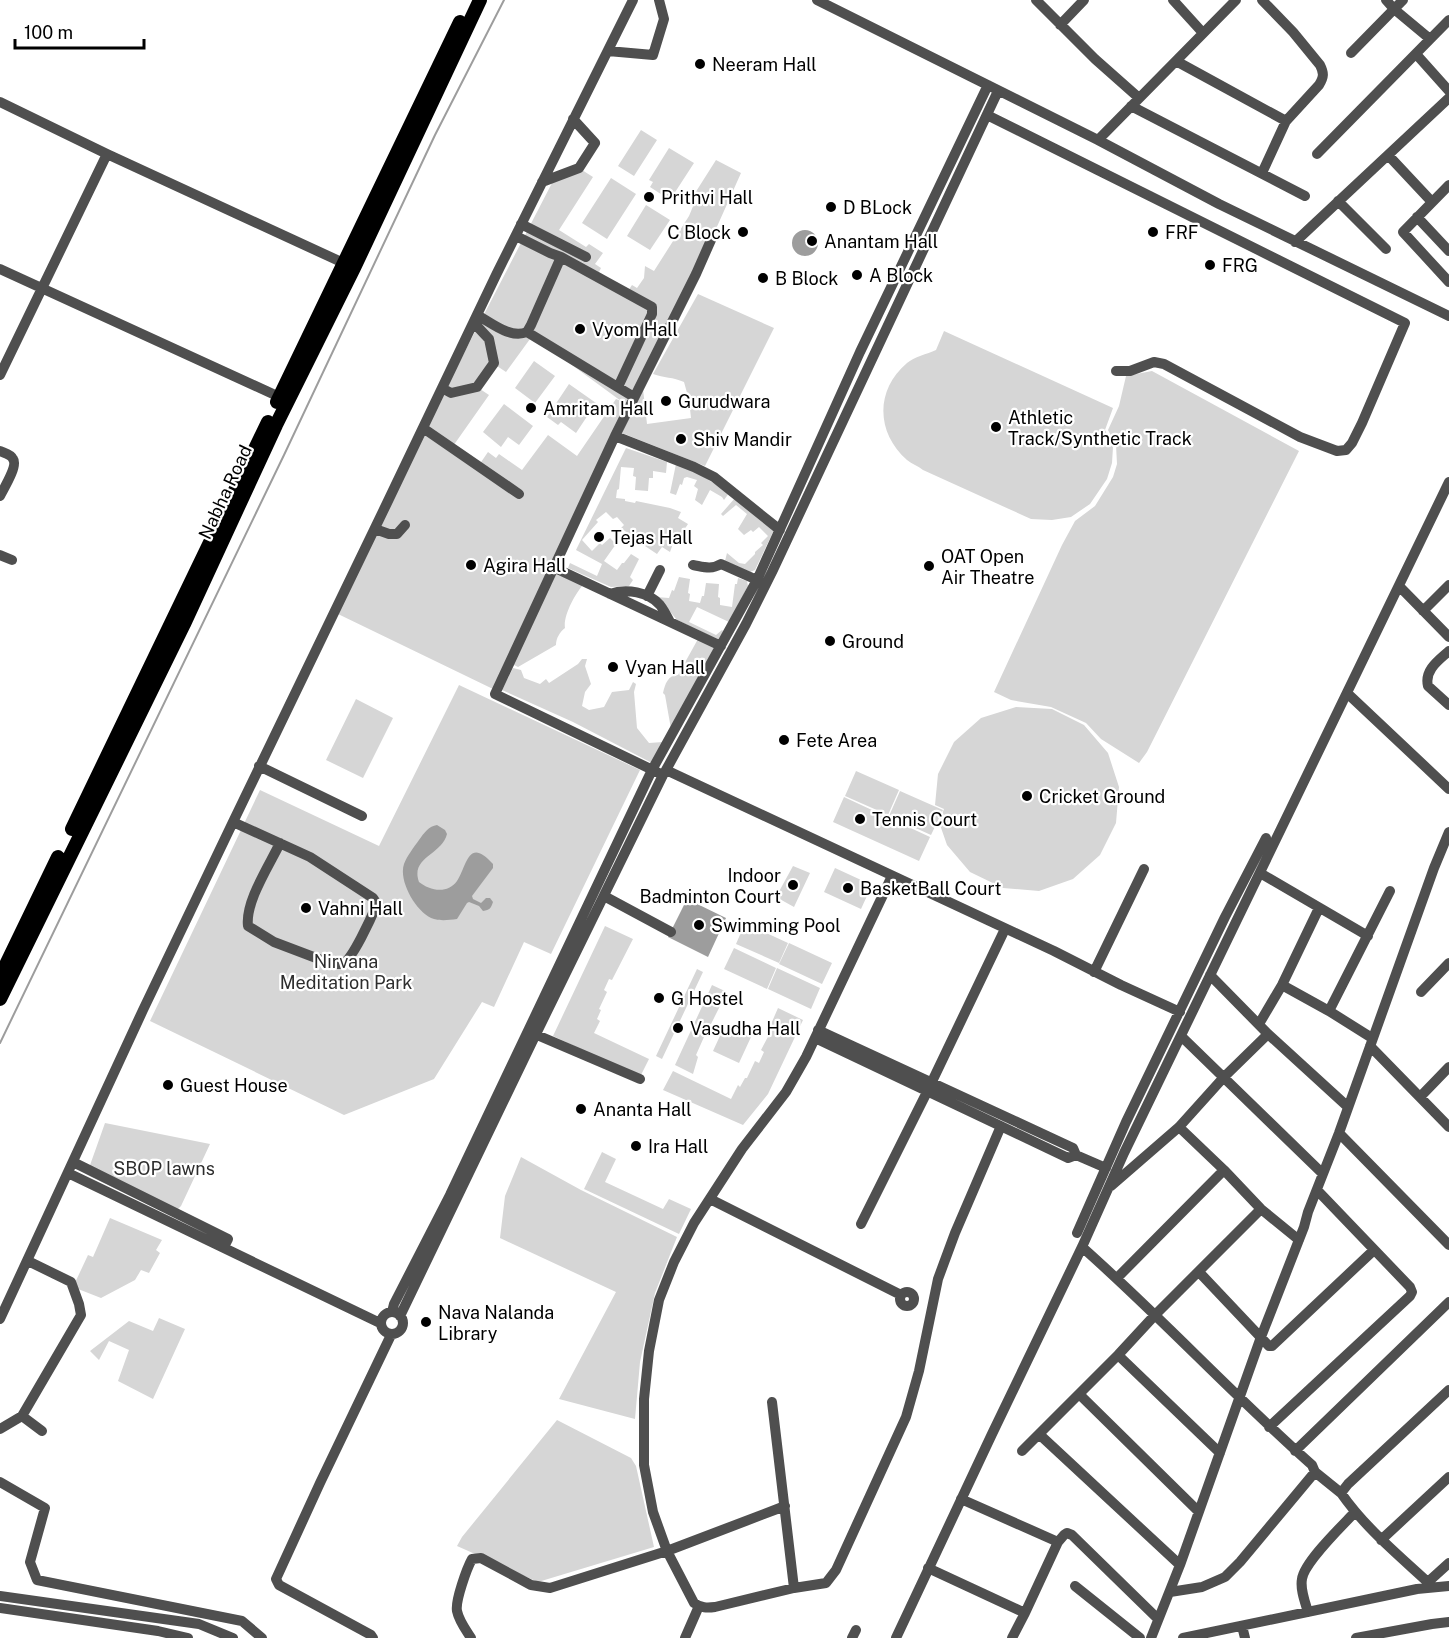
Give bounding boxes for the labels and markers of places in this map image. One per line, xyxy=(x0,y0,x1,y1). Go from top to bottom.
place label: Neeram Hall xyxy=(712,54,817,75)
marker: Neeram Hall xyxy=(693,57,707,71)
place label: Prithvi Hall xyxy=(661,187,753,208)
marker: Prithvi Hall xyxy=(642,190,656,204)
place label: D BLock xyxy=(843,197,912,218)
marker: D BLock xyxy=(824,200,838,214)
place label: C Block xyxy=(667,222,731,243)
place label: FRF xyxy=(1165,222,1199,243)
marker: C Block xyxy=(736,225,750,239)
marker: FRF xyxy=(1146,225,1160,239)
place label: Anantam Hall xyxy=(824,231,938,252)
marker: Anantam Hall xyxy=(805,234,819,248)
place label: FRG xyxy=(1222,255,1258,276)
marker: FRG xyxy=(1203,258,1217,272)
place label: A Block xyxy=(869,265,933,286)
place label: B Block xyxy=(775,268,838,289)
marker: A Block xyxy=(850,268,864,282)
marker: B Block xyxy=(756,271,770,285)
place label: Vyom Hall xyxy=(592,319,678,340)
marker: Vyom Hall xyxy=(573,322,587,336)
place label: Gurudwara xyxy=(678,391,770,412)
marker: Gurudwara xyxy=(659,394,673,408)
place label: Amritam Hall xyxy=(543,398,654,419)
marker: Amritam Hall xyxy=(524,401,538,415)
place label: Athletic Track/Synthetic Track xyxy=(1008,407,1192,449)
marker: Athletic Track/Synthetic Track xyxy=(989,420,1003,434)
place label: Shiv Mandir xyxy=(693,429,792,450)
marker: Shiv Mandir xyxy=(674,432,688,446)
place label: Tejas Hall xyxy=(611,527,693,548)
marker: Tejas Hall xyxy=(592,530,606,544)
place label: OAT Open Air Theatre xyxy=(941,546,1035,588)
place label: Agira Hall xyxy=(483,555,567,576)
marker: Agira Hall xyxy=(464,558,478,572)
marker: OAT Open Air Theatre xyxy=(922,559,936,573)
place label: Ground xyxy=(842,631,904,652)
marker: Ground xyxy=(823,634,837,648)
place label: Vyan Hall xyxy=(625,657,706,678)
marker: Vyan Hall xyxy=(606,660,620,674)
place label: Fete Area xyxy=(796,730,877,751)
marker: Fete Area xyxy=(777,733,791,747)
place label: Cricket Ground xyxy=(1039,786,1165,807)
marker: Cricket Ground xyxy=(1020,789,1034,803)
place label: Tennis Court xyxy=(872,809,977,830)
marker: Tennis Court xyxy=(853,812,867,826)
place label: Indoor Badminton Court xyxy=(639,865,781,907)
marker: Indoor Badminton Court xyxy=(786,878,800,892)
place label: BasketBall Court xyxy=(860,878,1001,899)
marker: BasketBall Court xyxy=(841,881,855,895)
place label: Vahni Hall xyxy=(318,898,403,919)
marker: Vahni Hall xyxy=(299,901,313,915)
place label: Swimming Pool xyxy=(711,915,841,936)
marker: Swimming Pool xyxy=(692,918,706,932)
place label: G Hostel xyxy=(671,988,744,1009)
marker: G Hostel xyxy=(652,991,666,1005)
place label: Vasudha Hall xyxy=(690,1018,801,1039)
marker: Vasudha Hall xyxy=(671,1021,685,1035)
place label: Guest House xyxy=(180,1075,288,1096)
marker: Guest House xyxy=(161,1078,175,1092)
place label: Ananta Hall xyxy=(593,1099,692,1120)
marker: Ananta Hall xyxy=(574,1102,588,1116)
place label: Ira Hall xyxy=(648,1136,708,1157)
marker: Ira Hall xyxy=(629,1139,643,1153)
place label: Nava Nalanda Library xyxy=(438,1302,554,1344)
marker: Nava Nalanda Library xyxy=(419,1315,433,1329)

